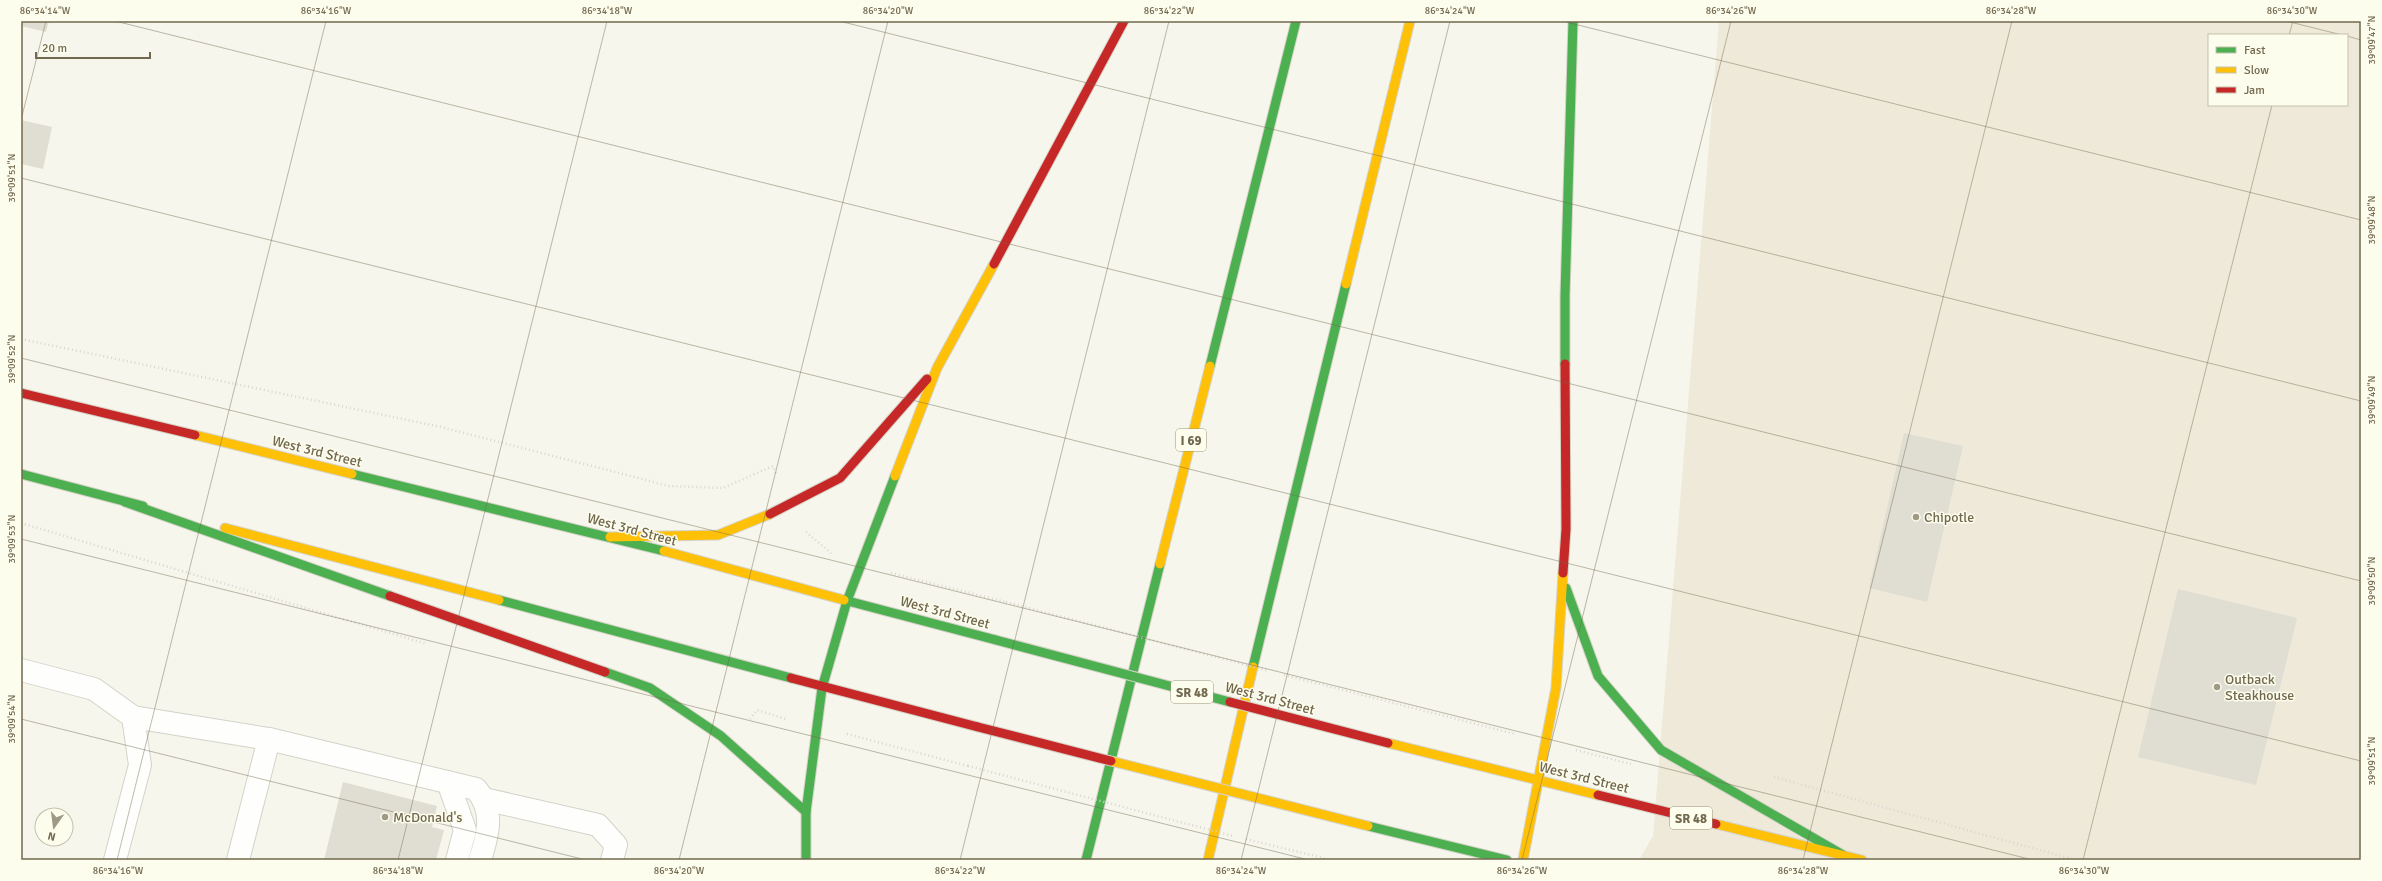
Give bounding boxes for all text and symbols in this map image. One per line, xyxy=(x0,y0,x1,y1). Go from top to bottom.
text: 86°34'14"W xyxy=(20,5,71,17)
text: 86°34'16"W xyxy=(301,5,352,17)
text: 86°34'18"W xyxy=(582,5,633,17)
text: 86°34'20"W xyxy=(863,5,914,17)
text: 86°34'22"W xyxy=(1144,5,1195,17)
text: 86°34'24"W xyxy=(1425,5,1476,17)
text: 86°34'26"W xyxy=(1706,5,1757,17)
text: 86°34'28"W xyxy=(1986,5,2037,17)
text: 86°34'30"W xyxy=(2267,5,2318,17)
text: 39°09'47"N xyxy=(2366,16,2378,64)
scale bar xyxy=(36,34,150,60)
legend xyxy=(2208,34,2348,106)
text: 20 m xyxy=(42,41,67,56)
text: Fast xyxy=(2244,43,2265,58)
text: Slow xyxy=(2244,63,2269,78)
text: Jam xyxy=(2244,83,2265,98)
text: 39°09'51"N xyxy=(6,154,18,202)
text: 39°09'48"N xyxy=(2366,196,2378,244)
text: 39°09'52"N xyxy=(6,335,18,383)
text: 39°09'49"N xyxy=(2366,376,2378,424)
road number: I 69 xyxy=(1176,429,1206,451)
street label: West 3rd Street xyxy=(270,432,364,471)
street label: West 3rd Street xyxy=(585,509,679,550)
place label: Chipotle xyxy=(1924,509,1974,526)
marker: Chipotle xyxy=(1911,512,1921,522)
text: 39°09'53"N xyxy=(6,515,18,563)
text: 39°09'50"N xyxy=(2366,557,2378,605)
street label: West 3rd Street xyxy=(898,592,992,633)
place label: Outback Steakhouse xyxy=(2225,671,2294,704)
street label: West 3rd Street xyxy=(1223,678,1317,719)
road number: SR 48 xyxy=(1171,681,1213,703)
marker: Outback Steakhouse xyxy=(2212,682,2222,692)
text: 39°09'54"N xyxy=(6,695,18,743)
text: 39°09'51"N xyxy=(2366,737,2378,785)
street label: West 3rd Street xyxy=(1537,758,1631,797)
north arrow xyxy=(34,807,74,847)
road number: SR 48 xyxy=(1670,807,1712,829)
place label: McDonald's xyxy=(393,809,462,826)
marker: McDonald's xyxy=(380,812,390,822)
text: N xyxy=(46,829,57,843)
text: 86°34'16"W xyxy=(93,865,144,877)
text: 86°34'18"W xyxy=(373,865,424,877)
text: 86°34'20"W xyxy=(654,865,705,877)
text: 86°34'22"W xyxy=(935,865,986,877)
text: 86°34'24"W xyxy=(1216,865,1267,877)
text: 86°34'26"W xyxy=(1497,865,1548,877)
text: 86°34'28"W xyxy=(1778,865,1829,877)
text: 86°34'30"W xyxy=(2059,865,2110,877)

